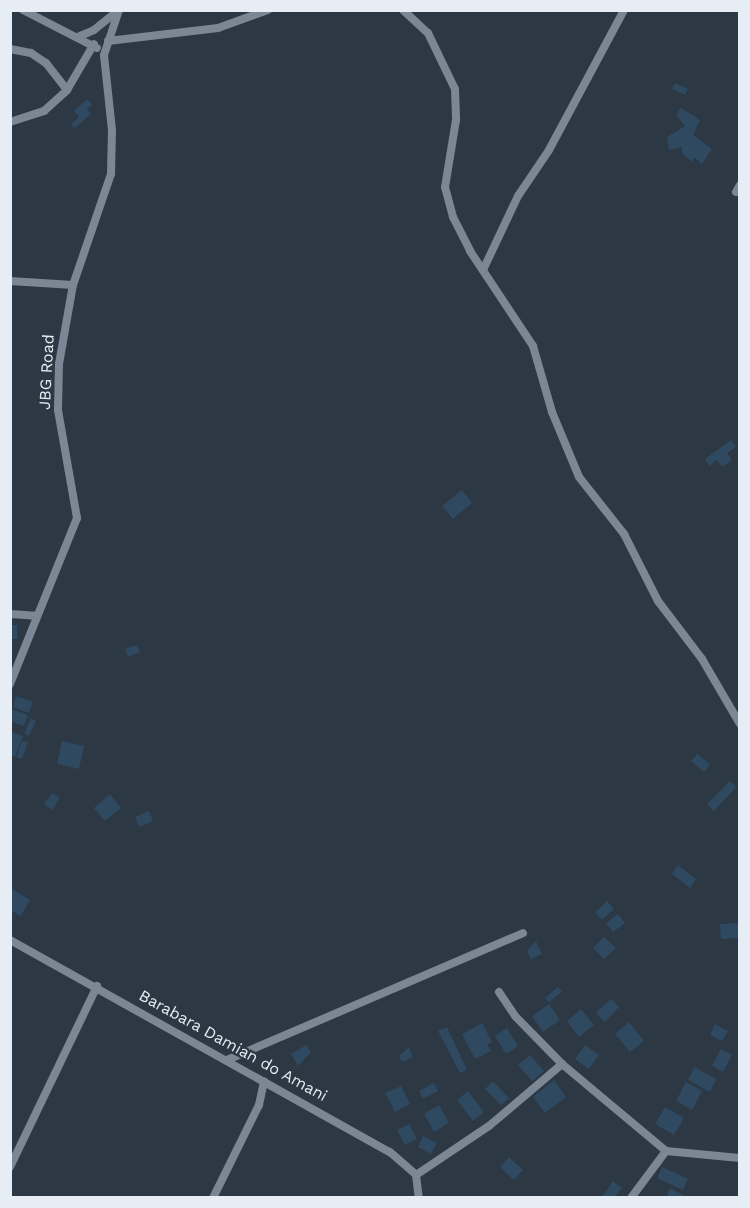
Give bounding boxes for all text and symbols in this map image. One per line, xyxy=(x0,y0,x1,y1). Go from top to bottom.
street label: JBG Road xyxy=(35,334,59,410)
street label: Barabara Damian do Amani xyxy=(135,986,331,1106)

